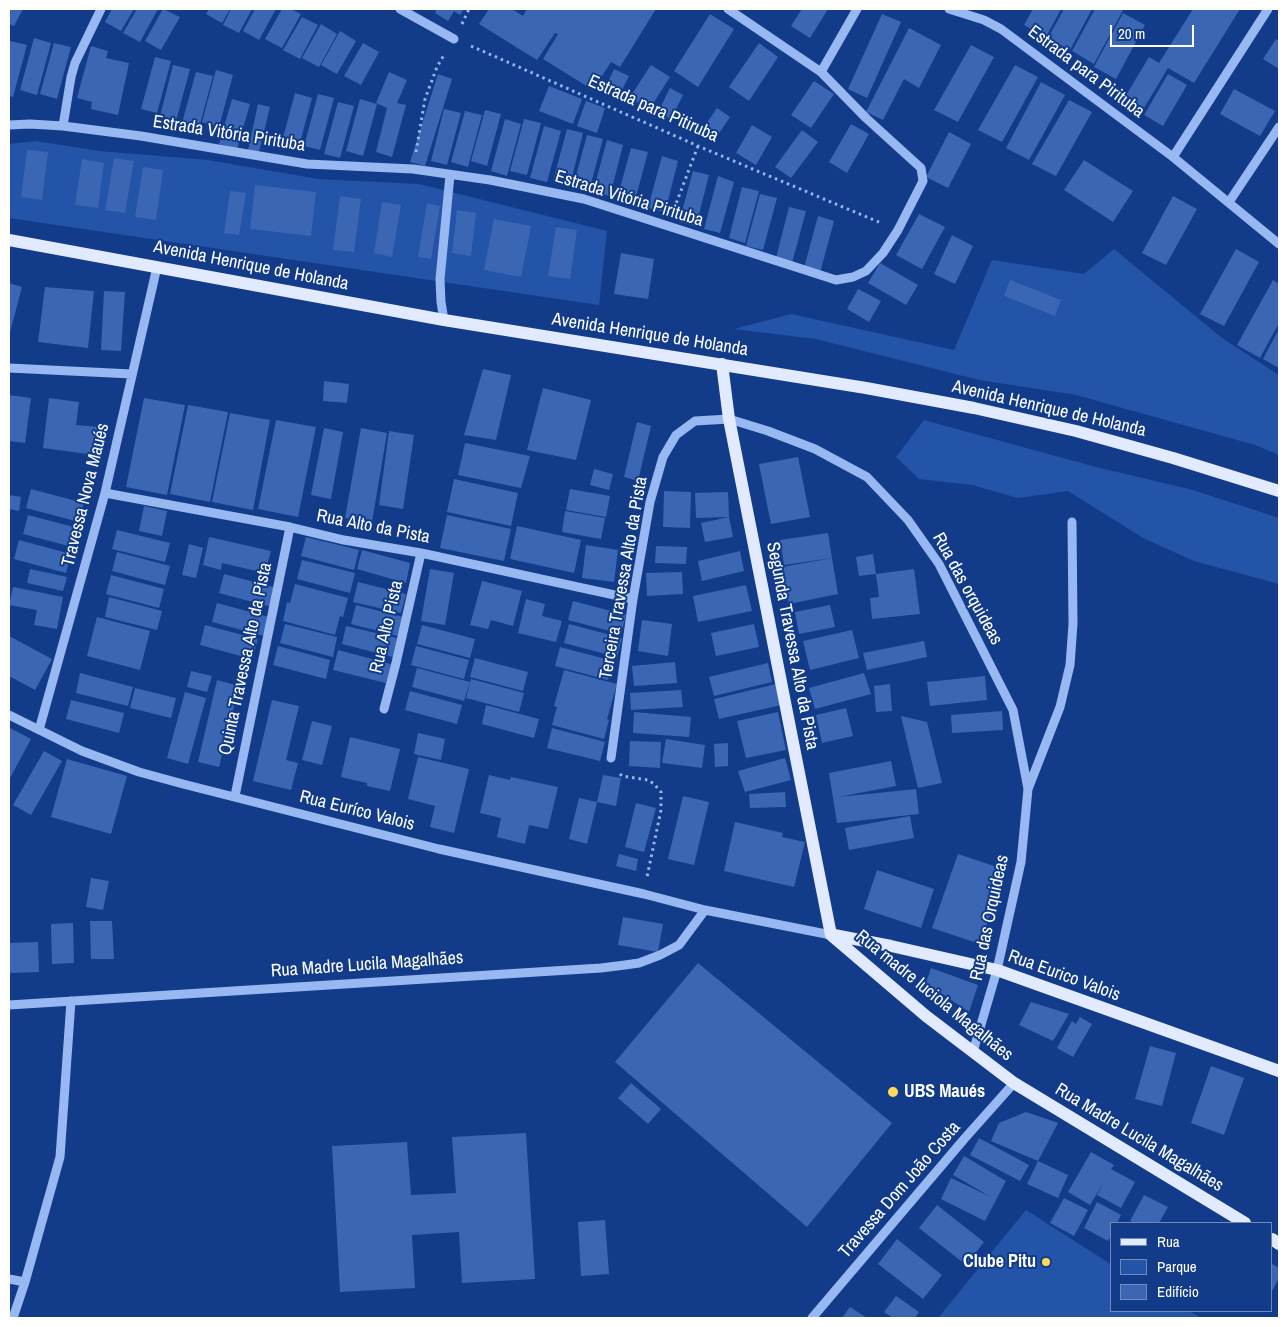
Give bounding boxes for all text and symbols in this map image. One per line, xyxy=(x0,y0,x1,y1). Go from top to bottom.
scale bar xyxy=(1113,15,1197,47)
street label: Estrada para Pirituba xyxy=(1023,21,1149,123)
text: 20 m xyxy=(1118,23,1145,44)
street label: Estrada para Pitiruba xyxy=(585,71,721,147)
street label: Estrada Vitória Pirituba xyxy=(151,111,307,157)
street label: Estrada Vitória Pirituba xyxy=(552,166,706,232)
street label: Avenida Henrique de Holanda xyxy=(152,236,350,296)
street label: Avenida Henrique de Holanda xyxy=(550,309,750,361)
street label: Avenida Henrique de Holanda xyxy=(950,376,1148,442)
street label: Travessa Nova Maués xyxy=(58,421,114,569)
street label: Terceira Travessa Alto da Pista xyxy=(596,475,652,681)
street label: Rua Alto da Pista xyxy=(315,505,431,549)
street label: Rua das orquideas xyxy=(927,529,1007,649)
street label: Segunda Travessa Alto da Pista xyxy=(761,540,823,752)
street label: Quinta Travessa Alto da Pista xyxy=(215,561,277,757)
street label: Rua Alto Pista xyxy=(366,579,408,675)
street label: Rua Euríco Valois xyxy=(297,786,417,836)
street label: Rua das Orquideas xyxy=(966,853,1014,983)
street label: Rua madre luciola Magalhães xyxy=(851,926,1017,1066)
street label: Rua Eurico Valois xyxy=(1005,946,1123,1006)
street label: Rua Madre Lucila Magalhães xyxy=(270,948,464,982)
street label: Rua Madre Lucila Magalhães xyxy=(1051,1079,1227,1197)
place label: UBS Maués xyxy=(904,1081,985,1103)
marker: UBS Maués xyxy=(886,1085,900,1099)
street label: Travessa Dom João Costa xyxy=(835,1117,965,1263)
legend xyxy=(1110,1222,1273,1312)
text: Rua xyxy=(1157,1231,1180,1252)
place label: Clube Pitu xyxy=(963,1251,1036,1273)
marker: Clube Pitu xyxy=(1040,1256,1052,1268)
text: Parque xyxy=(1157,1256,1197,1277)
text: Edifício xyxy=(1157,1281,1199,1302)

